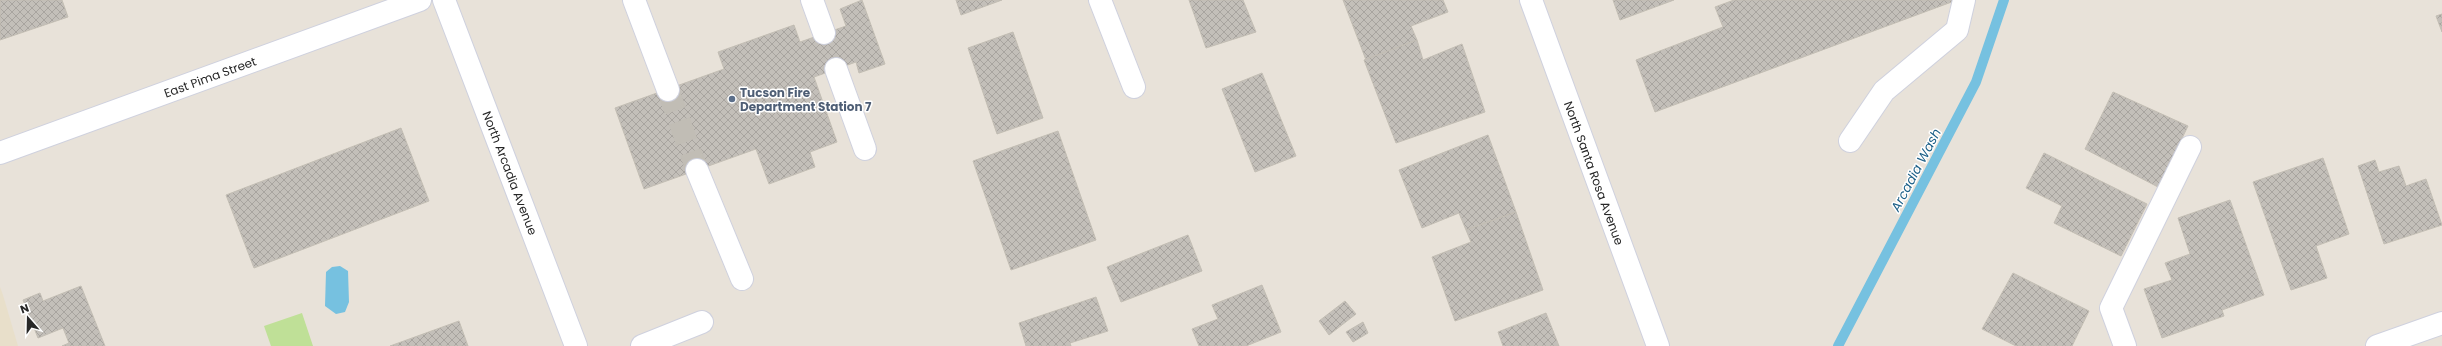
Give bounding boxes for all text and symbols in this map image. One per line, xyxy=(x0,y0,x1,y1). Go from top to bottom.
street label: East Pima Street xyxy=(162,52,258,102)
place label: Tucson Fire Department Station 7 xyxy=(740,84,872,115)
marker: Tucson Fire Department Station 7 xyxy=(727,94,737,104)
street label: North Santa Rosa Avenue xyxy=(1560,99,1628,247)
street label: North Arcadia Avenue xyxy=(479,109,541,237)
water label: Arcadia Wash xyxy=(1886,125,1946,216)
north arrow xyxy=(8,298,48,338)
text: N xyxy=(18,300,31,318)

